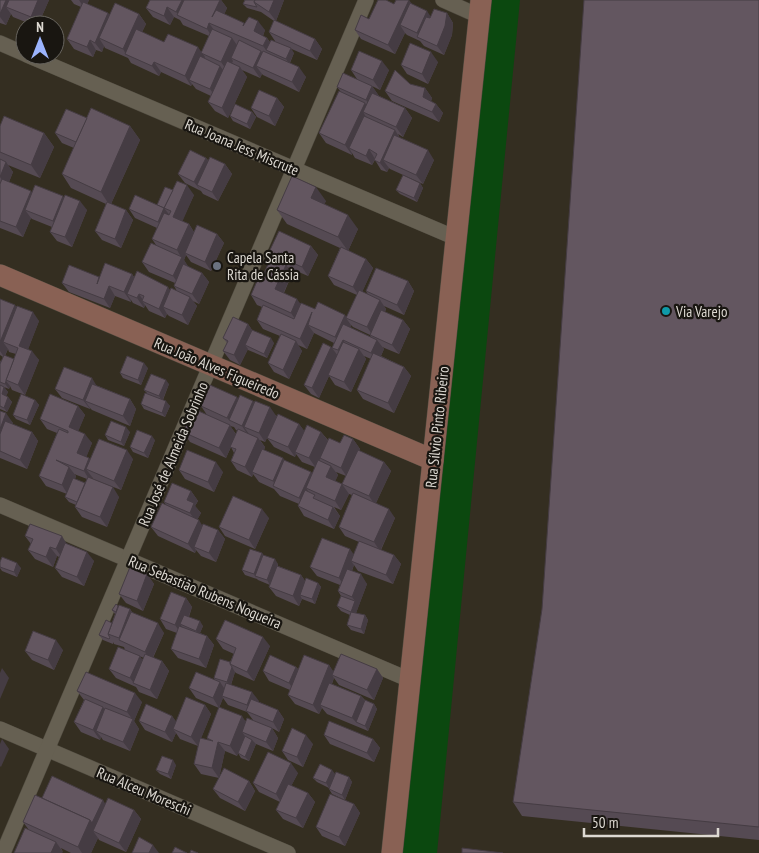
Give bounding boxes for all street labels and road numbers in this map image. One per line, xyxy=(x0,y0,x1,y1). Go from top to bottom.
street label: Rua Joana Jess Miscrute xyxy=(182,114,302,180)
street label: Rua João Alves Figueiredo xyxy=(151,333,283,403)
street label: Rua Sílvio Pinto Ribeiro xyxy=(421,365,453,489)
street label: Rua José de Almeida Sobrinho xyxy=(134,379,212,529)
street label: Rua Sebastião Rubens Nogueira xyxy=(126,551,284,633)
street label: Rua Alceu Moreschi xyxy=(94,763,194,819)

